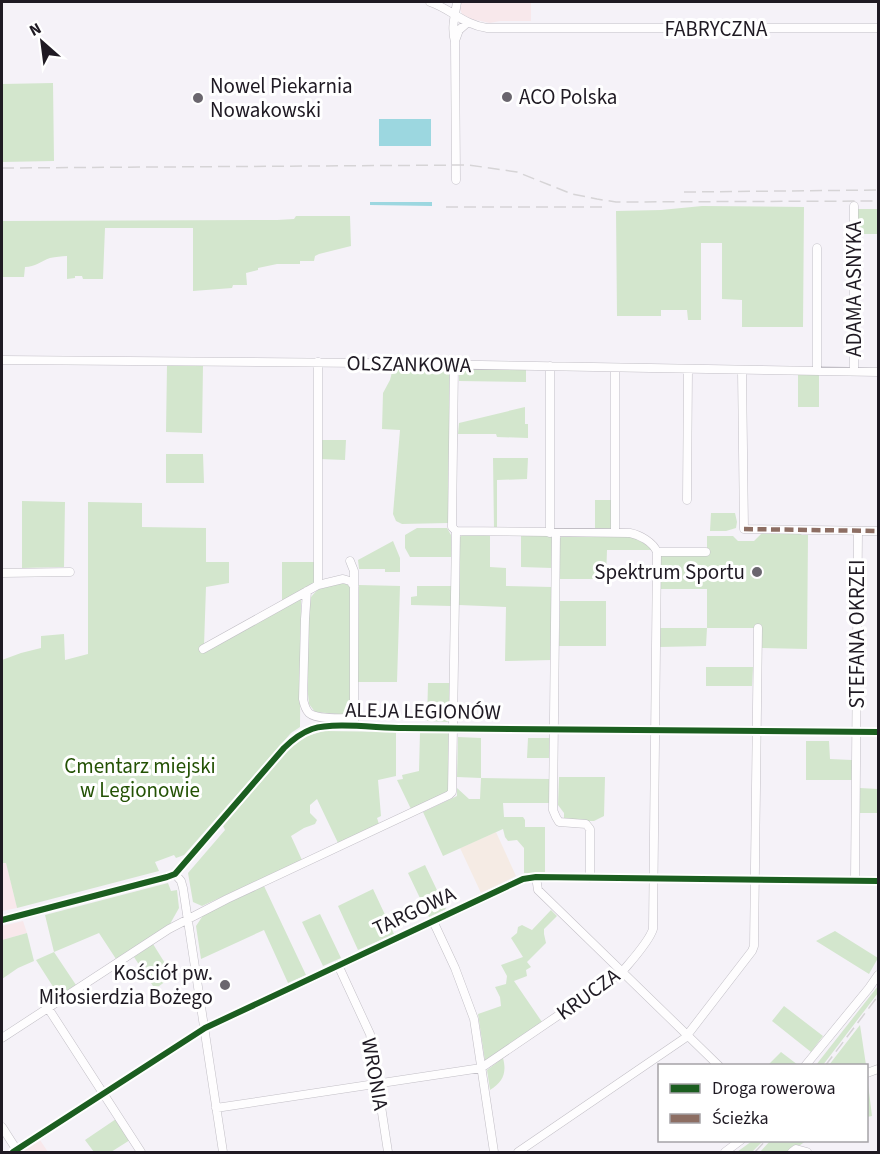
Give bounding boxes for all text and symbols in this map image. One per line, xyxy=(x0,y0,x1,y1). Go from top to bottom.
north arrow xyxy=(12,12,72,72)
street label: FABRYCZNA xyxy=(664,14,768,44)
text: N xyxy=(26,17,45,42)
place label: Nowel Piekarnia Nowakowski xyxy=(210,71,353,125)
place label: ACO Polska xyxy=(519,82,617,112)
marker: ACO Polska xyxy=(500,90,514,104)
marker: Nowel Piekarnia Nowakowski xyxy=(191,91,205,105)
street label: ADAMA ASNYKA xyxy=(839,220,869,357)
street label: OLSZANKOWA xyxy=(346,348,472,380)
place label: Spektrum Sportu xyxy=(594,557,745,587)
street label: STEFANA OKRZEI xyxy=(842,559,872,709)
marker: Spektrum Sportu xyxy=(750,565,764,579)
street label: ALEJA LEGIONÓW xyxy=(345,695,502,727)
park label: Cmentarz miejski w Legionowie xyxy=(64,751,216,805)
street label: TARGOWA xyxy=(368,878,461,943)
place label: Kościół pw. Miłosierdzia Bożego xyxy=(39,958,213,1012)
street label: KRUCZA xyxy=(550,960,626,1027)
marker: Kościół pw. Miłosierdzia Bożego xyxy=(218,978,232,992)
street label: WRONIA xyxy=(354,1035,396,1113)
legend xyxy=(658,1064,868,1142)
text: Droga rowerowa xyxy=(712,1076,836,1101)
text: Ścieżka xyxy=(712,1106,769,1131)

